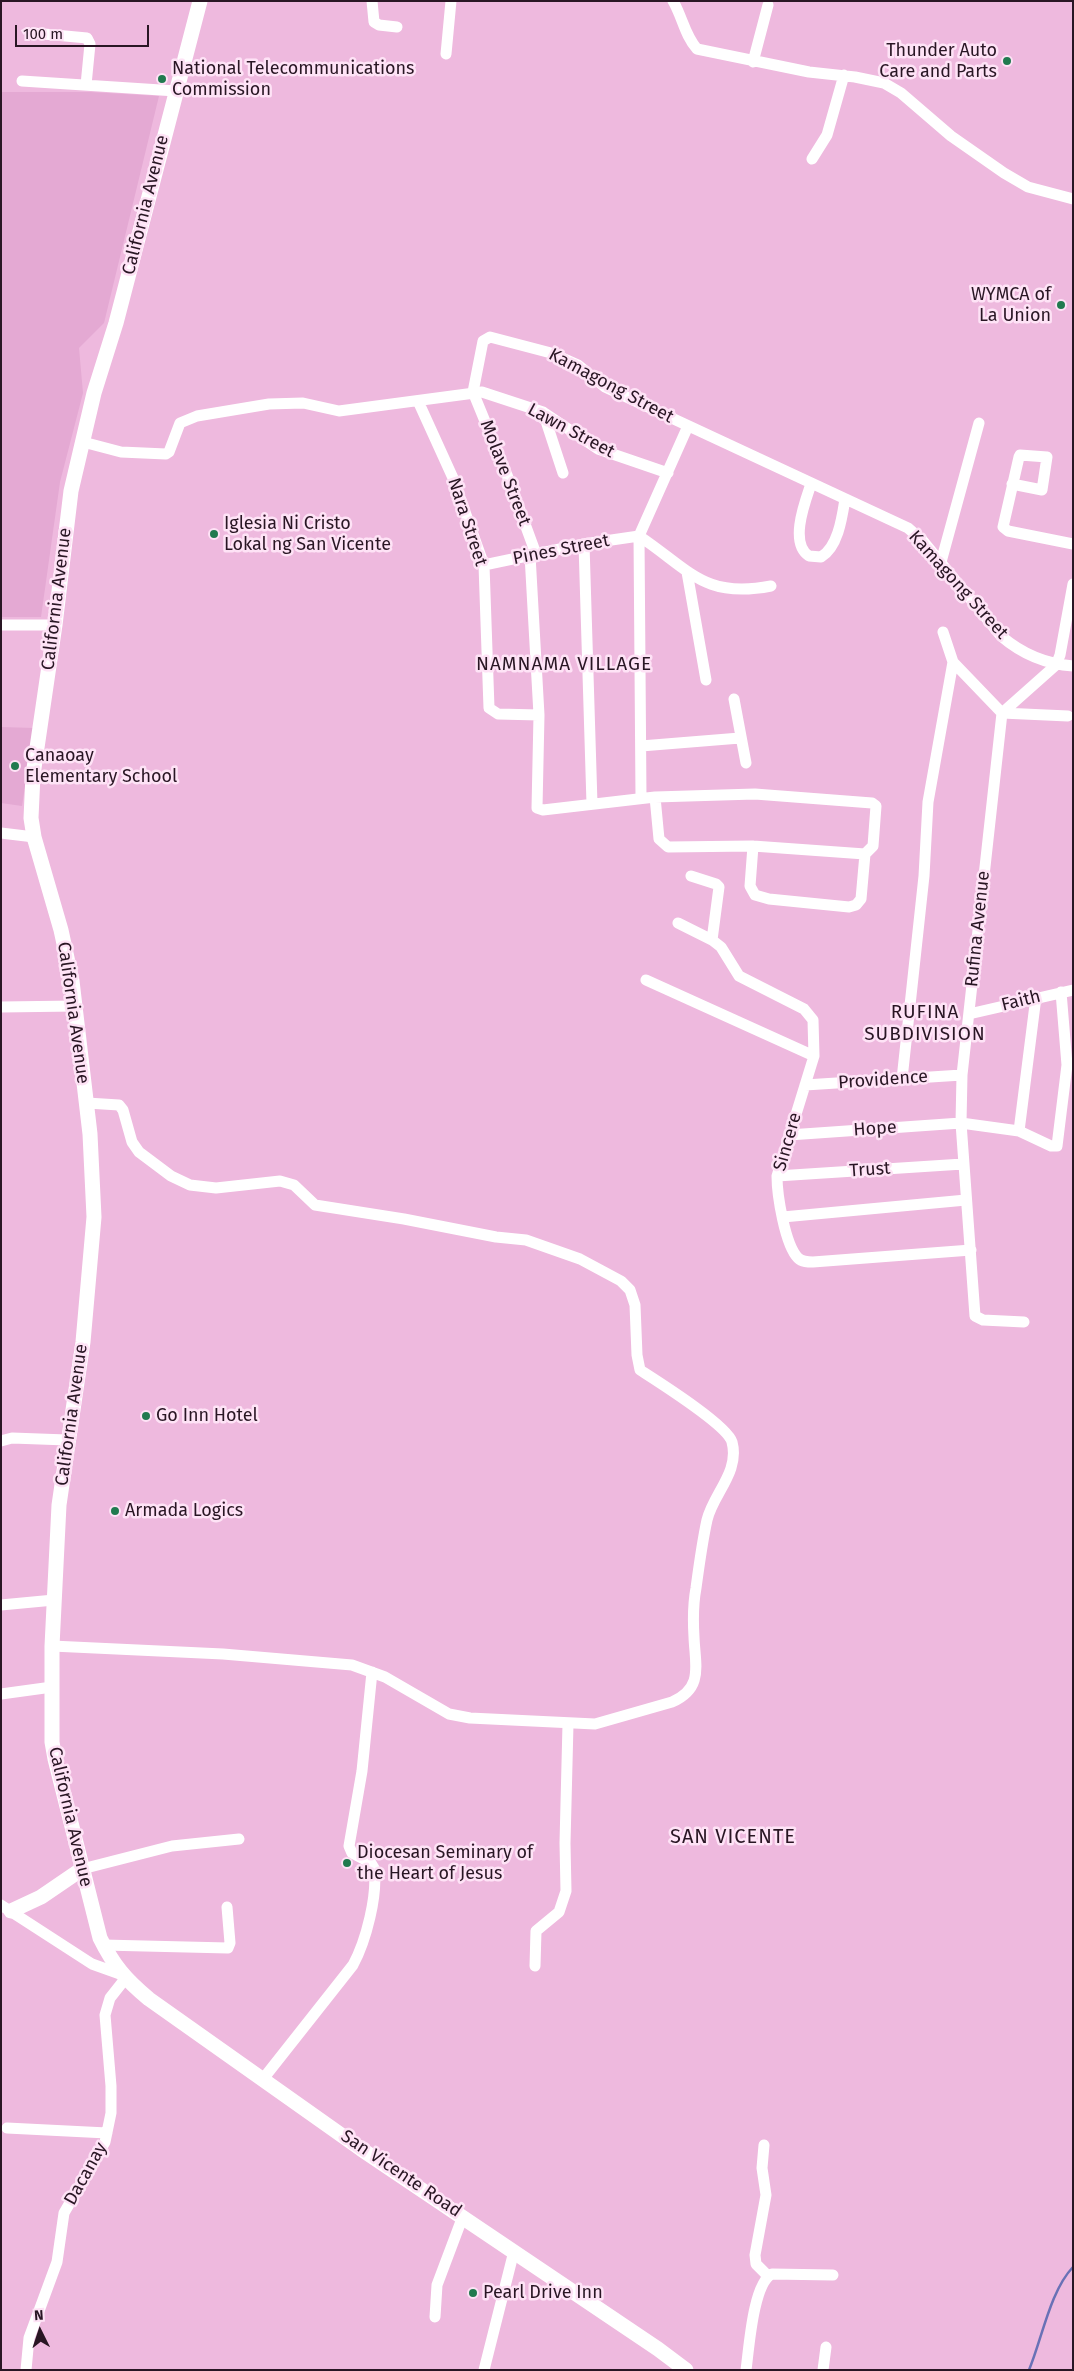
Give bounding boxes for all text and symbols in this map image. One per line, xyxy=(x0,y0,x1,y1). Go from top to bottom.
scale bar xyxy=(18,15,151,47)
text: 100 m xyxy=(23,25,63,43)
place label: Thunder Auto Care and Parts xyxy=(879,40,997,82)
marker: Thunder Auto Care and Parts xyxy=(1001,55,1013,67)
place label: National Telecommunications Commission xyxy=(172,58,414,100)
marker: National Telecommunications Commission xyxy=(156,73,168,85)
street label: California Avenue xyxy=(118,133,174,277)
place label: WYMCA of La Union xyxy=(971,284,1051,326)
marker: WYMCA of La Union xyxy=(1055,299,1067,311)
street label: Kamagong Street xyxy=(545,344,677,428)
street label: Lawn Street xyxy=(524,399,618,463)
street label: Molave Street xyxy=(475,417,535,529)
street label: Nara Street xyxy=(443,475,491,569)
place label: Iglesia Ni Cristo Lokal ng San Vicente xyxy=(224,513,391,556)
street label: Kamagong Street xyxy=(904,526,1012,644)
street label: California Avenue xyxy=(38,527,76,671)
marker: Iglesia Ni Cristo Lokal ng San Vicente xyxy=(208,528,220,540)
street label: Pines Street xyxy=(511,530,611,570)
district label: NAMNAMA VILLAGE xyxy=(474,654,654,676)
place label: Canaoay Elementary School xyxy=(25,745,177,788)
marker: Canaoay Elementary School xyxy=(9,760,21,772)
street label: Rufina Avenue xyxy=(961,870,995,988)
street label: California Avenue xyxy=(52,941,94,1085)
street label: Faith xyxy=(999,986,1043,1016)
district label: RUFINA SUBDIVISION xyxy=(863,1002,987,1046)
street label: Providence xyxy=(837,1066,929,1094)
street label: Sincere xyxy=(769,1110,807,1174)
street label: Hope xyxy=(853,1117,897,1141)
street label: Trust xyxy=(849,1158,891,1182)
street label: California Avenue xyxy=(51,1343,93,1487)
place label: Go Inn Hotel xyxy=(156,1405,258,1427)
marker: Go Inn Hotel xyxy=(140,1410,152,1422)
place label: Armada Logics xyxy=(125,1500,243,1522)
marker: Armada Logics xyxy=(109,1505,121,1517)
street label: California Avenue xyxy=(43,1745,97,1889)
district label: SAN VICENTE xyxy=(669,1825,797,1849)
place label: Diocesan Seminary of the Heart of Jesus xyxy=(357,1842,533,1885)
marker: Diocesan Seminary of the Heart of Jesus xyxy=(341,1857,353,1869)
street label: San Vicente Road xyxy=(337,2126,465,2222)
street label: Dacanay xyxy=(60,2139,112,2209)
place label: Pearl Drive Inn xyxy=(483,2282,603,2304)
marker: Pearl Drive Inn xyxy=(467,2287,479,2299)
north arrow xyxy=(15,2306,65,2356)
text: N xyxy=(34,2307,44,2324)

